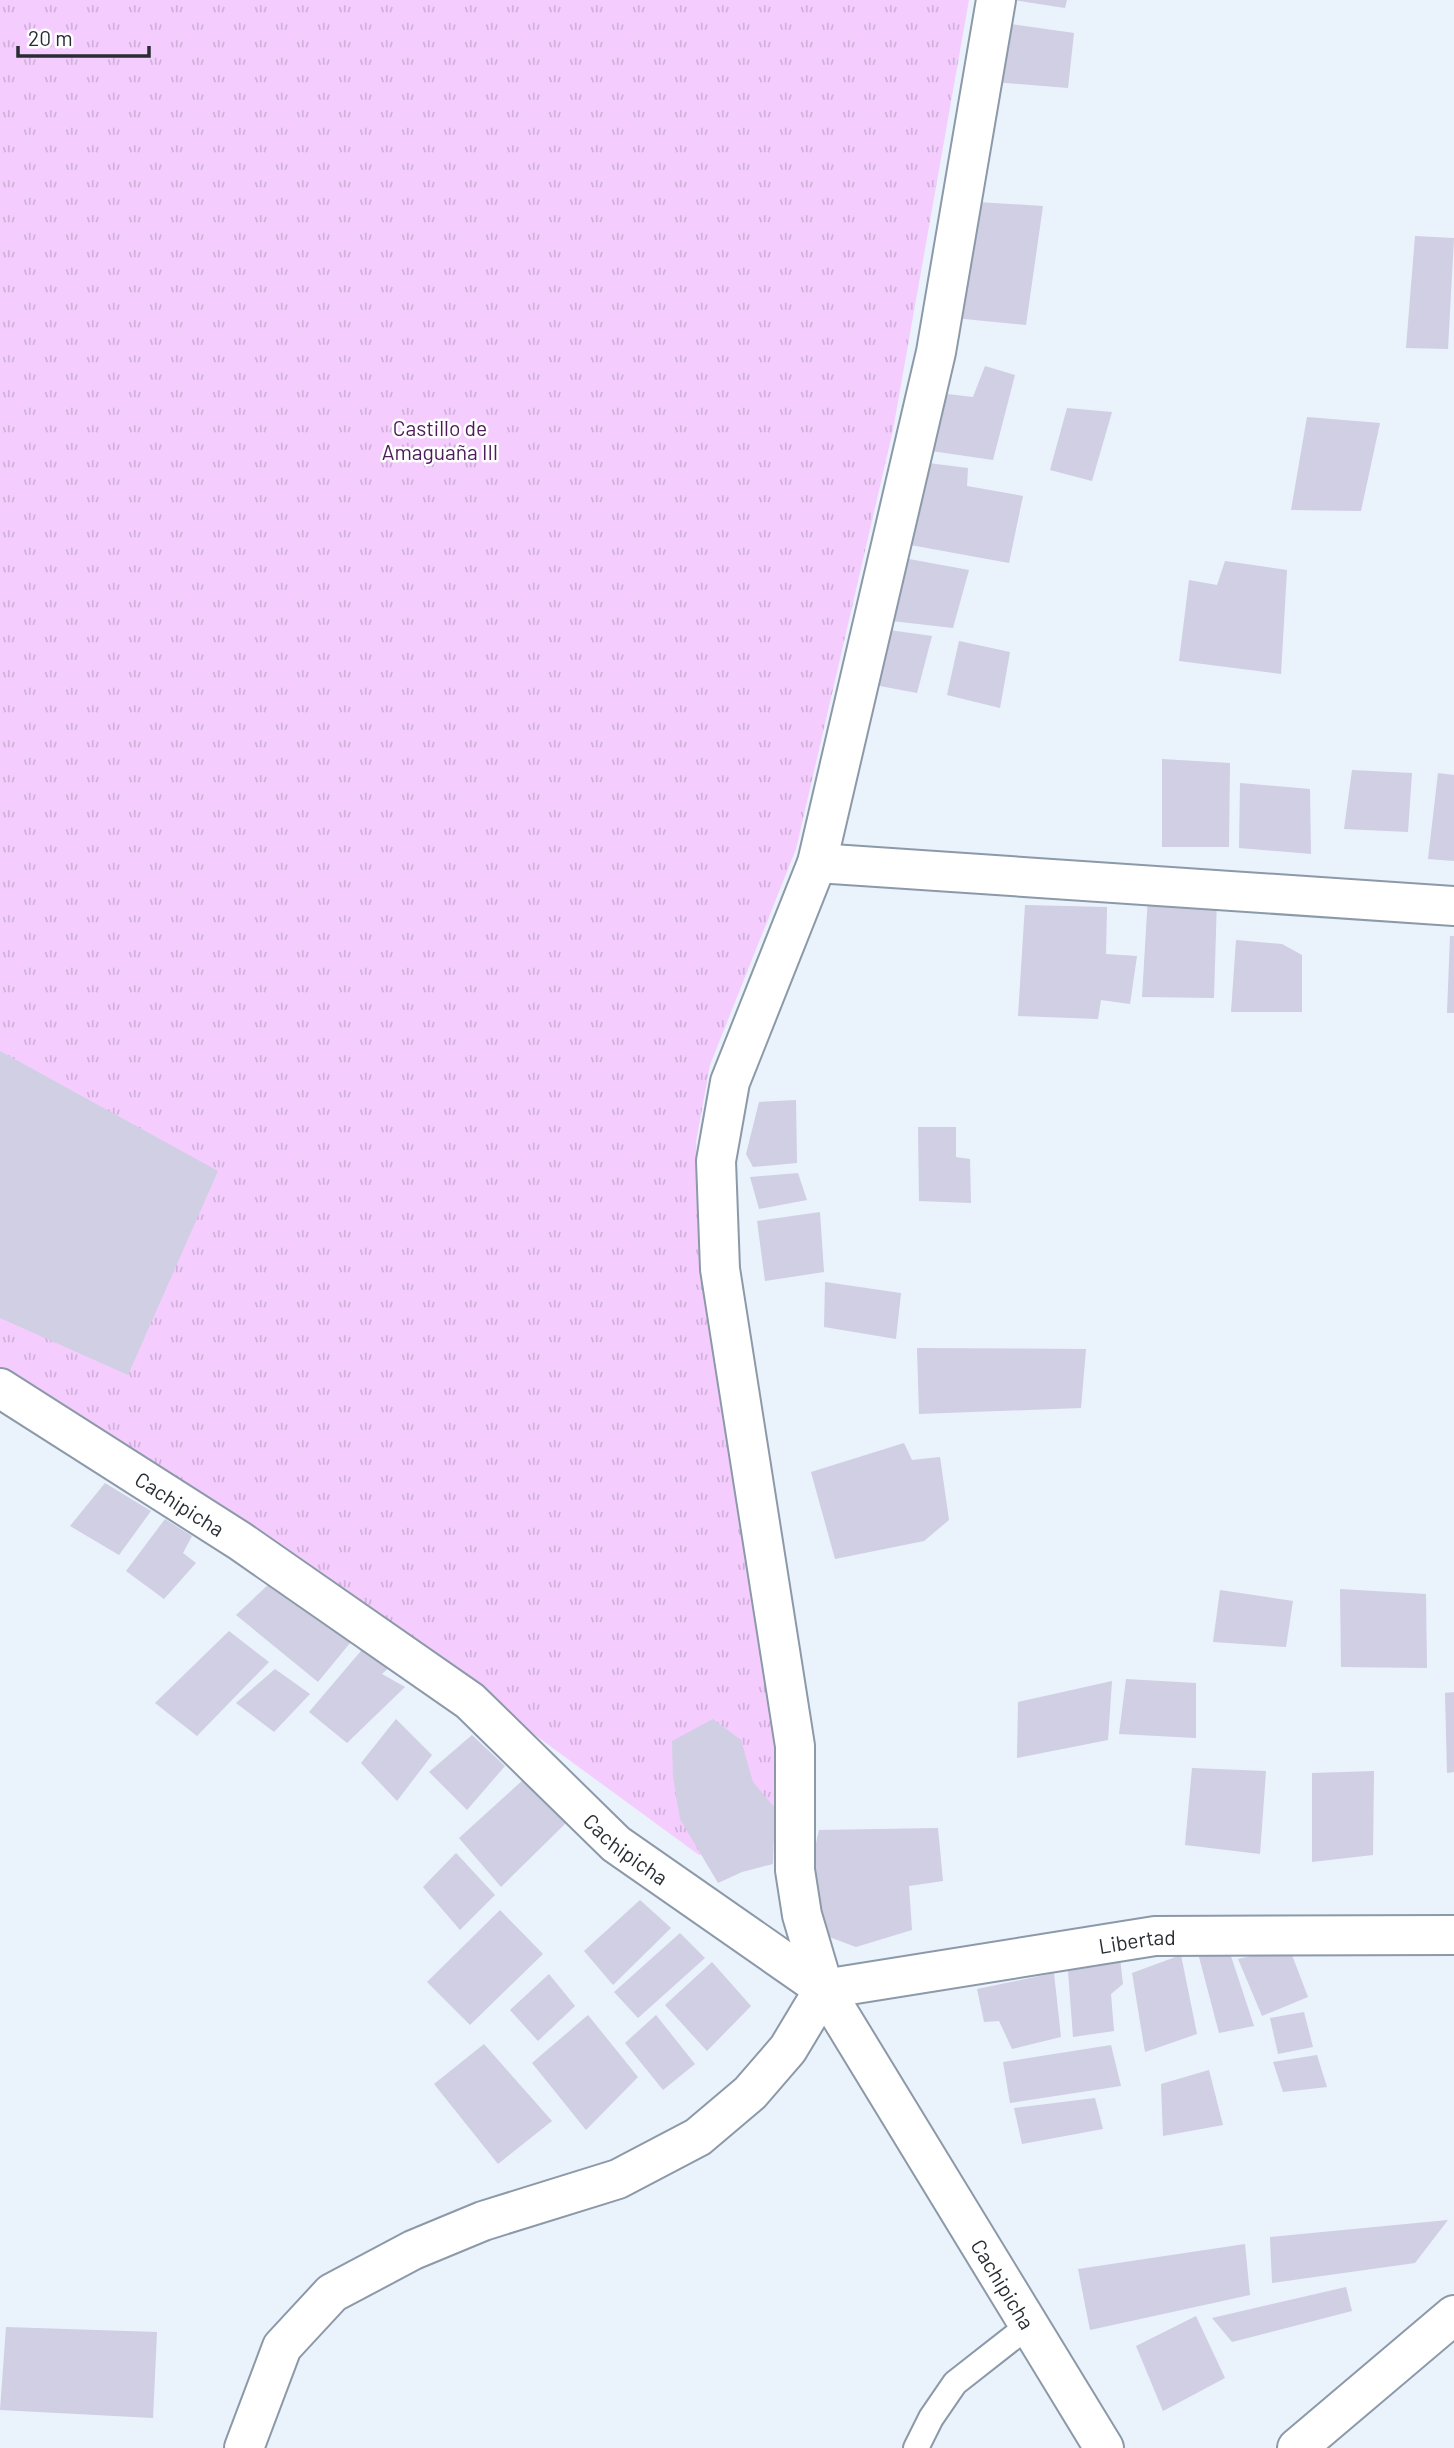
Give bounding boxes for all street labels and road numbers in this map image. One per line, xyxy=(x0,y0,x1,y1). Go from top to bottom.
street label: Cachipicha xyxy=(131,1465,230,1541)
street label: Cachipicha xyxy=(579,1807,673,1889)
street label: Libertad xyxy=(1097,1923,1176,1957)
street label: Cachipicha xyxy=(967,2234,1041,2333)

